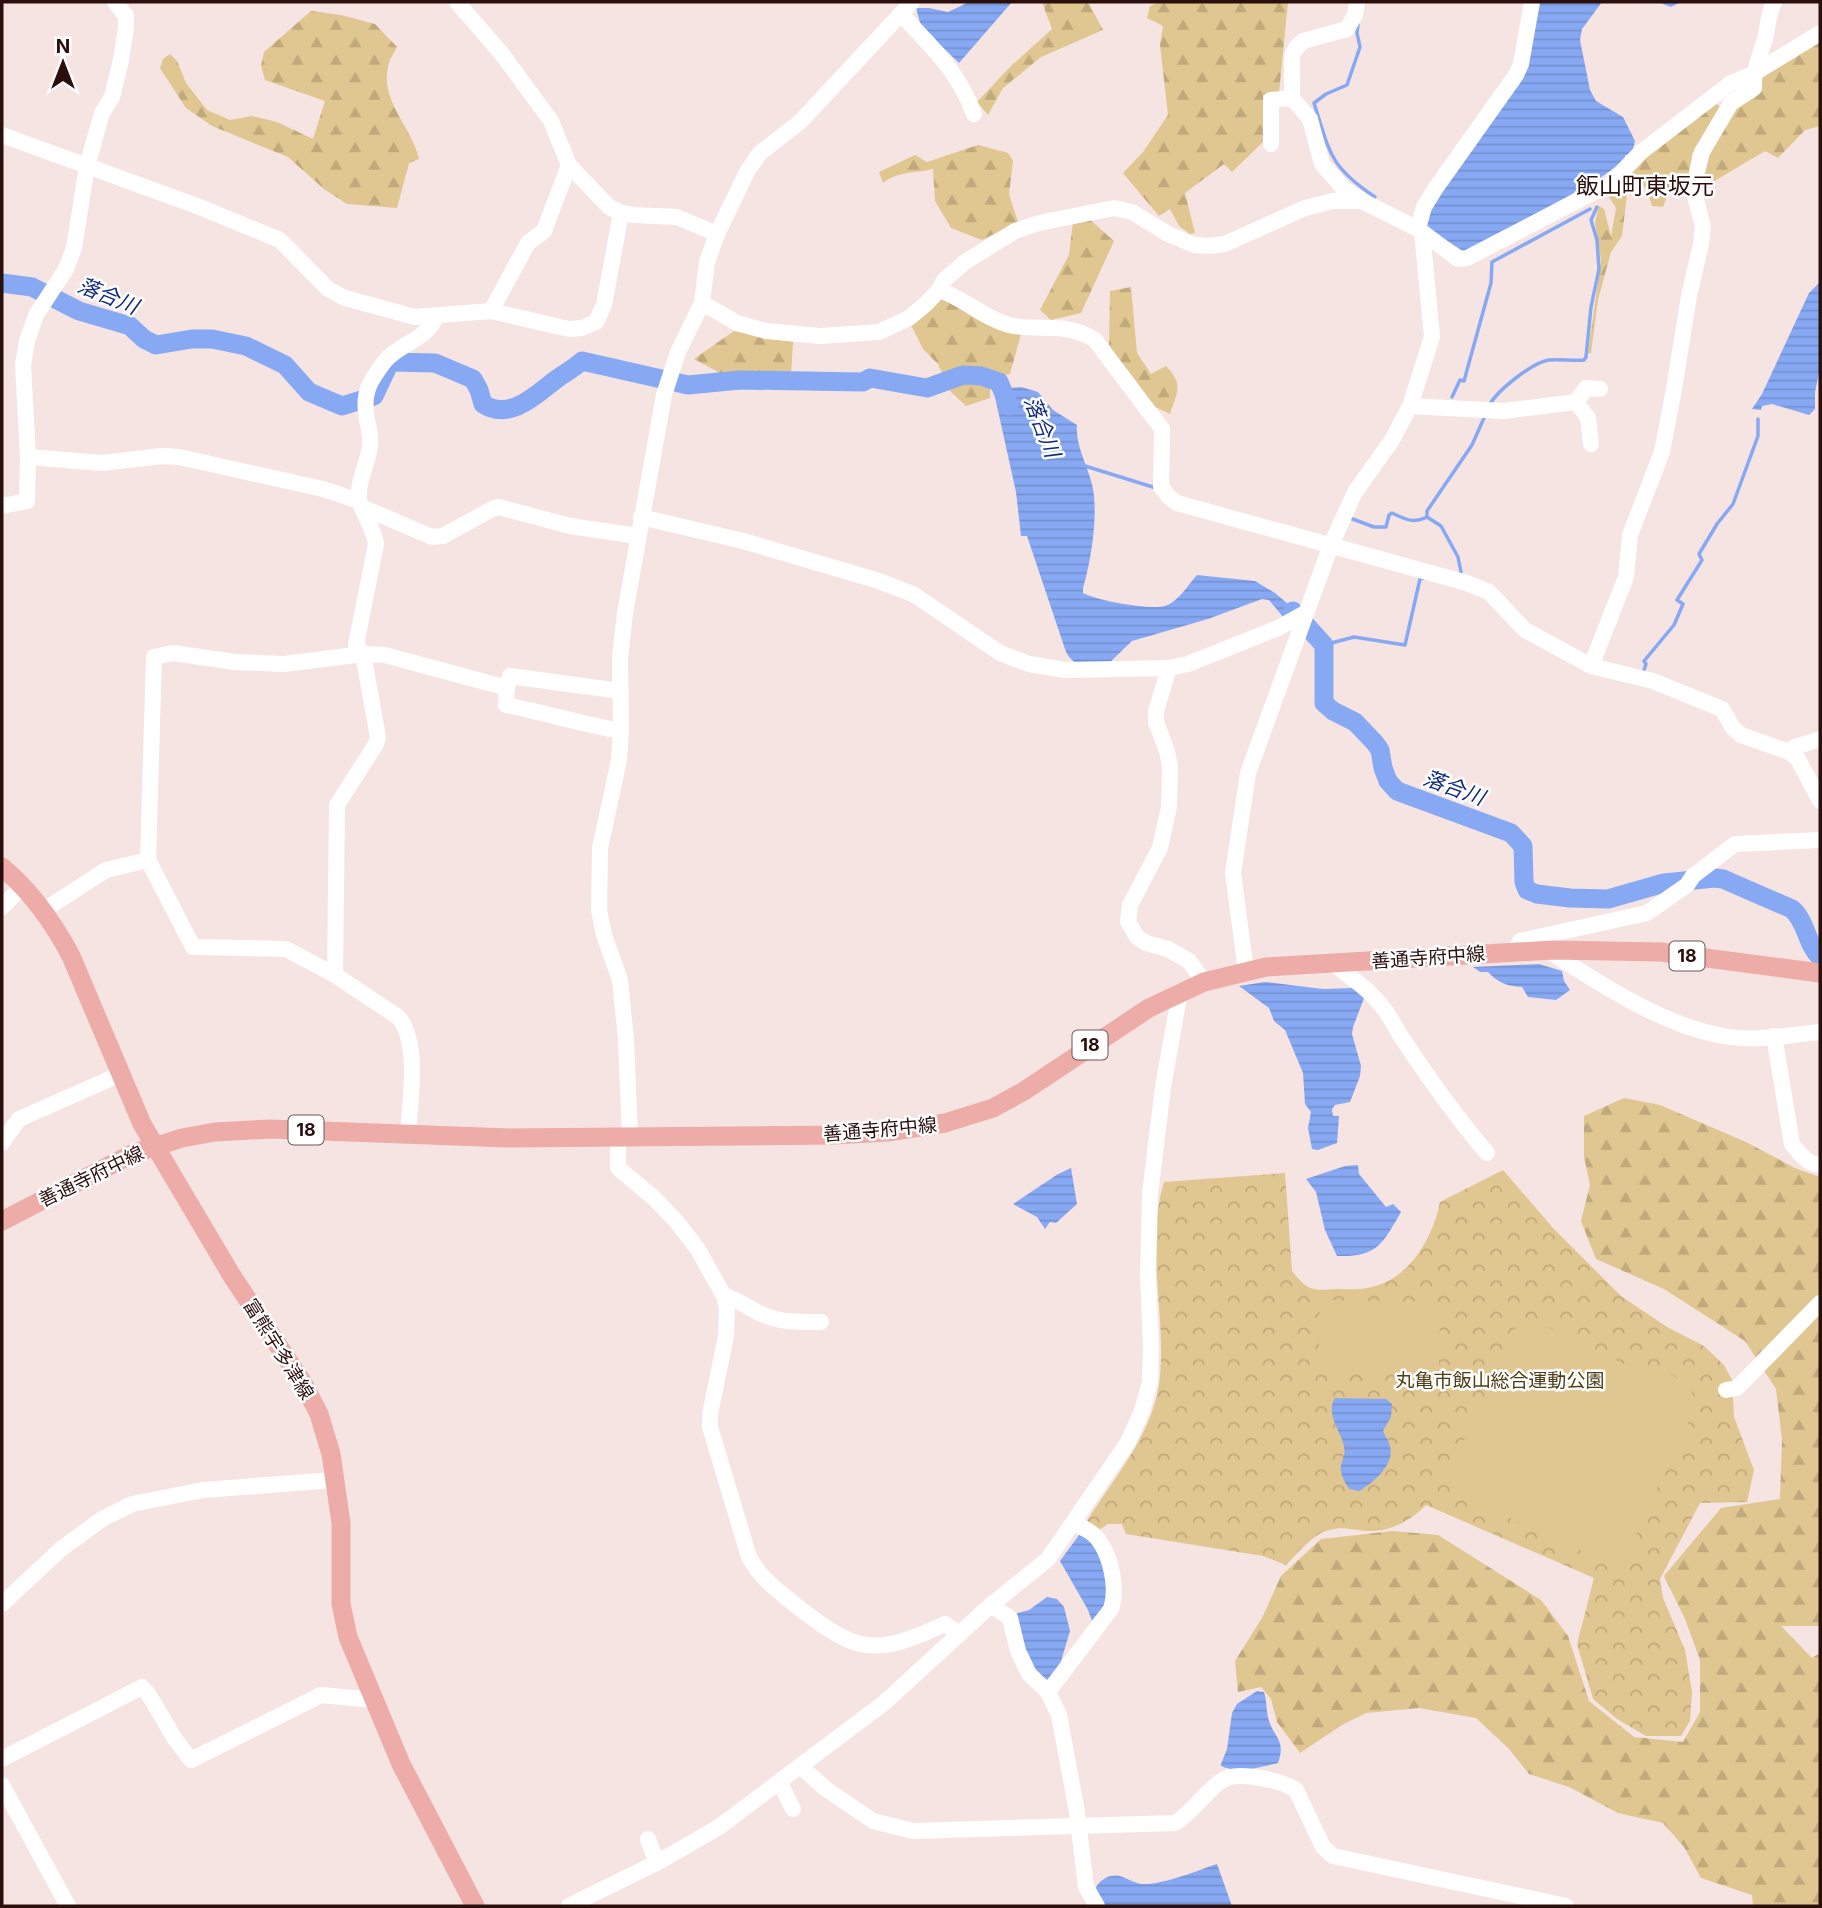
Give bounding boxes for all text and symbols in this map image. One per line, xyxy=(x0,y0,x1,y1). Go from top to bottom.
north arrow xyxy=(28,28,98,98)
text: N xyxy=(56,35,70,58)
district label: 飯山町東坂元 xyxy=(1576,172,1714,200)
water label: 落合川 xyxy=(74,272,144,320)
water label: 落合川 xyxy=(1020,393,1066,463)
water label: 落合川 xyxy=(1420,765,1490,811)
street label: 善通寺府中線 xyxy=(1370,942,1486,973)
road number: 18 xyxy=(1670,942,1704,971)
road number: 18 xyxy=(1072,1030,1108,1060)
street label: 善通寺府中線 xyxy=(822,1113,938,1146)
road number: 18 xyxy=(288,1115,324,1144)
street label: 善通寺府中線 xyxy=(35,1141,147,1212)
street label: 富熊宇多津線 xyxy=(239,1295,319,1404)
park label: 丸亀市飯山総合運動公園 xyxy=(1395,1369,1605,1392)

